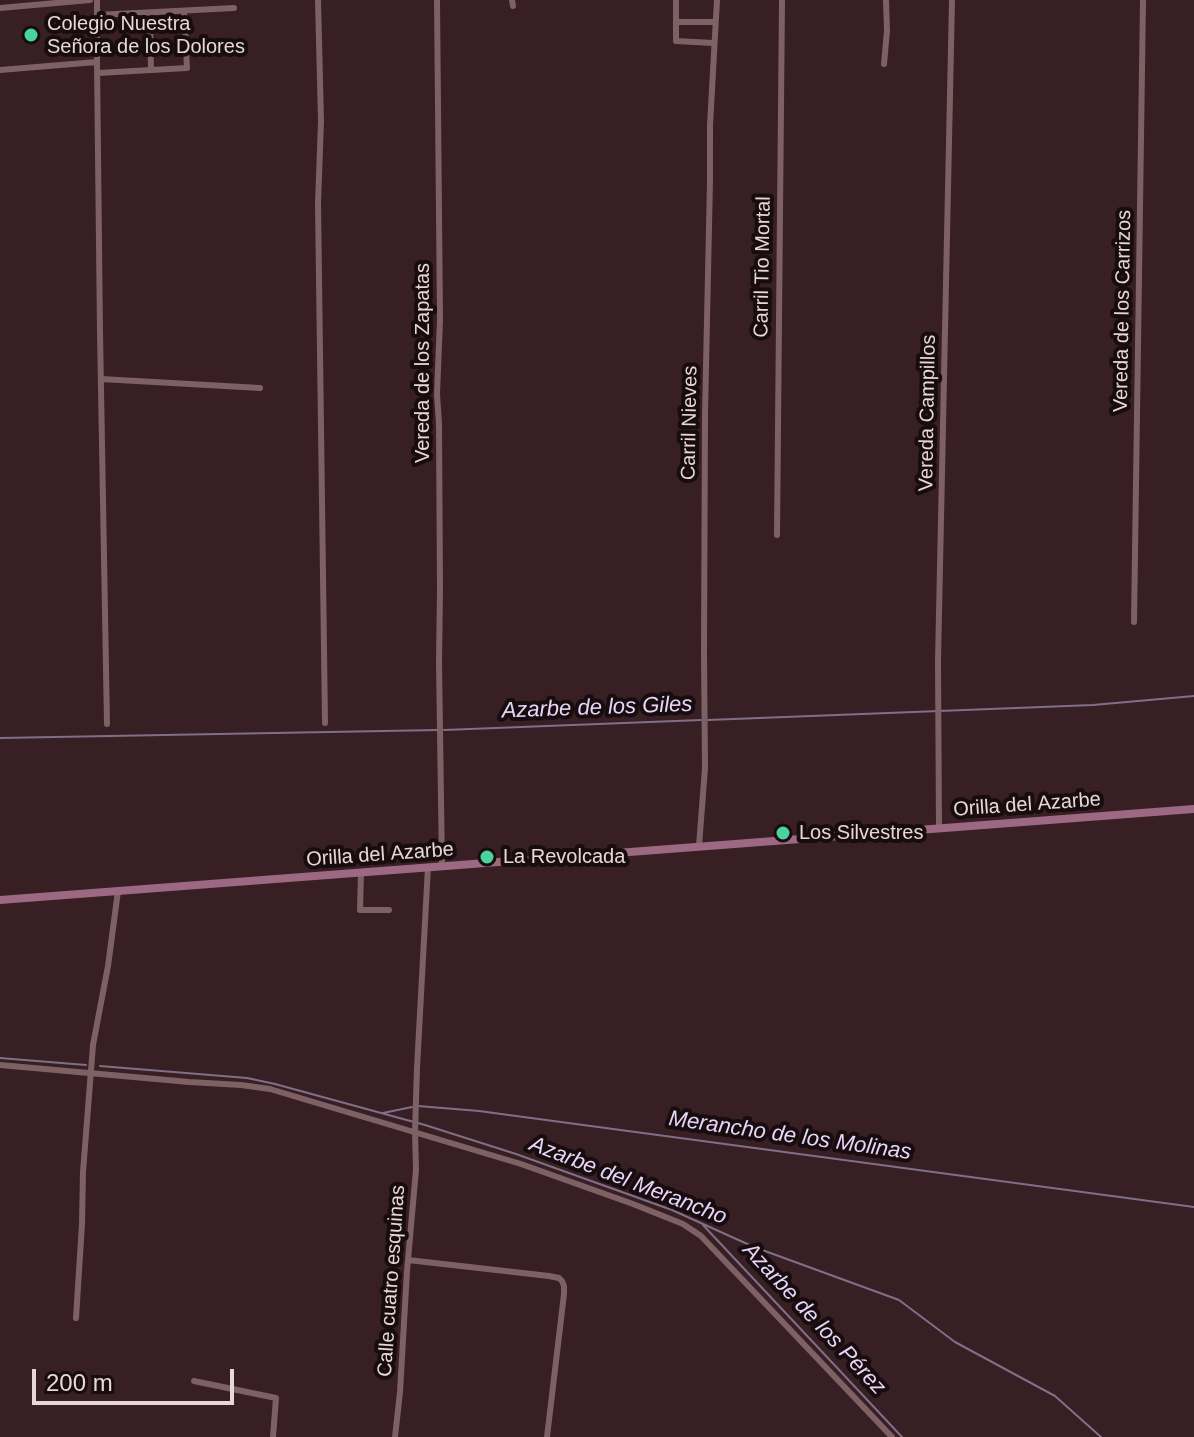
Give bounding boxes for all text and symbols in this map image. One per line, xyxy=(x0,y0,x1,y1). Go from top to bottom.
place label: Colegio Nuestra Señora de los Dolores xyxy=(47,12,245,59)
marker: Colegio Nuestra Señora de los Dolores xyxy=(22,26,40,44)
street label: Carril Tio Mortal xyxy=(750,196,776,338)
street label: Vereda de los Carrizos xyxy=(1109,210,1137,412)
street label: Vereda de los Zapatas xyxy=(411,263,435,463)
street label: Vereda Campillos xyxy=(915,334,941,492)
street label: Carril Nieves xyxy=(677,366,703,480)
water label: Azarbe de los Giles xyxy=(501,691,693,725)
street label: Orilla del Azarbe xyxy=(952,788,1102,822)
place label: Los Silvestres xyxy=(799,821,923,845)
marker: Los Silvestres xyxy=(774,824,792,842)
street label: Orilla del Azarbe xyxy=(305,838,455,872)
place label: La Revolcada xyxy=(503,845,625,869)
marker: La Revolcada xyxy=(478,848,496,866)
water label: Merancho de los Molinas xyxy=(667,1106,913,1166)
water label: Azarbe del Merancho xyxy=(526,1131,730,1231)
street label: Calle cuatro esquinas xyxy=(373,1184,411,1378)
water label: Azarbe de los Pérez xyxy=(737,1238,891,1400)
scale bar xyxy=(36,1353,238,1403)
text: 200 m xyxy=(46,1369,113,1396)

